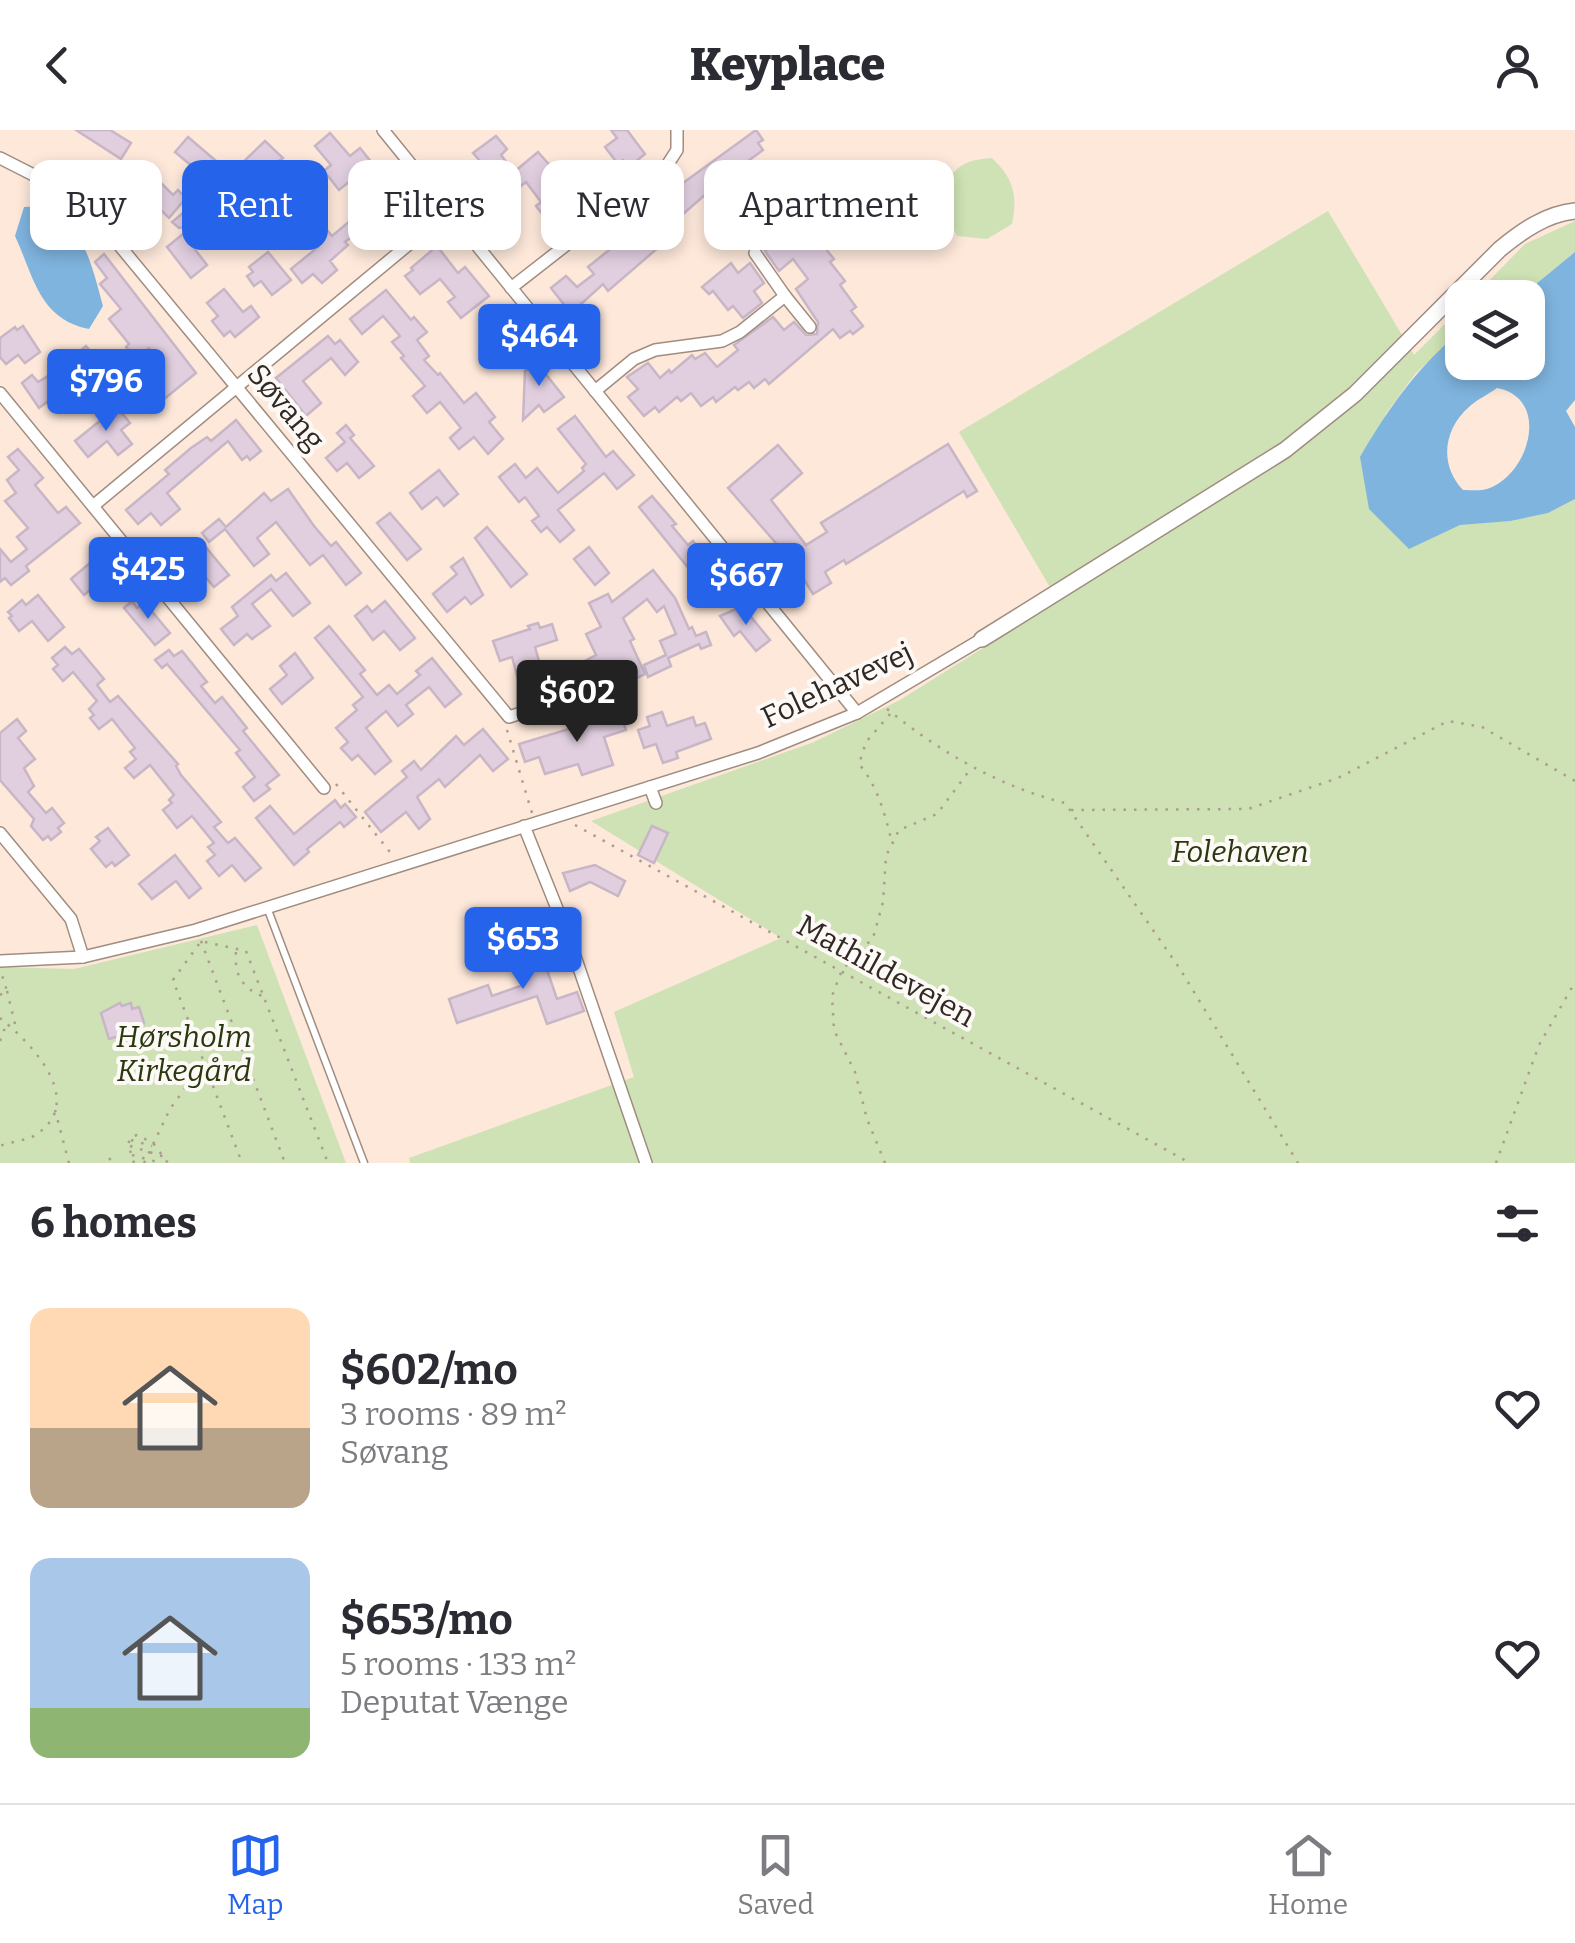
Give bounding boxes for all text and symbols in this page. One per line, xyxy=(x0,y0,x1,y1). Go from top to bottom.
icon: back xyxy=(30,38,85,93)
text: Keyplace xyxy=(690,38,885,92)
icon: person xyxy=(1490,38,1545,93)
chip: Buy xyxy=(30,160,162,250)
chip: Rent xyxy=(182,160,328,250)
chip: Filters xyxy=(348,160,521,250)
chip: New xyxy=(541,160,684,250)
chip: Apartment xyxy=(704,160,954,250)
map controls xyxy=(1445,280,1545,380)
button: layers xyxy=(1445,280,1545,380)
pin: $464 xyxy=(480,304,598,389)
text: $464 xyxy=(500,317,578,355)
pin: $796 xyxy=(47,349,165,434)
street label: Søvang xyxy=(240,356,332,458)
text: $796 xyxy=(69,362,143,400)
pin: $425 xyxy=(89,537,207,622)
pin: $667 xyxy=(687,543,805,628)
text: $425 xyxy=(111,550,185,588)
text: $667 xyxy=(709,556,783,594)
street label: Folehavevej xyxy=(756,634,918,736)
pin: $602 xyxy=(518,660,636,745)
text: $602 xyxy=(539,673,615,711)
park label: Folehaven xyxy=(1171,834,1309,870)
pin: $653 xyxy=(464,907,582,992)
street label: Mathildevejen xyxy=(791,907,981,1035)
text: $653 xyxy=(487,920,559,958)
park label: Hørsholm Kirkegård xyxy=(116,1019,252,1089)
icon: filters xyxy=(1490,1196,1545,1251)
text: 6 homes xyxy=(30,1198,197,1248)
text: $602/mo xyxy=(340,1345,518,1395)
icon: home xyxy=(110,1348,230,1468)
icon: heart xyxy=(1490,1381,1545,1436)
text: 3 rooms · 89 m² xyxy=(340,1395,567,1433)
text: Søvang xyxy=(340,1433,449,1471)
text: $653/mo xyxy=(340,1595,513,1645)
icon: home xyxy=(110,1598,230,1718)
icon: heart xyxy=(1490,1631,1545,1686)
text: 5 rooms · 133 m² xyxy=(340,1645,576,1683)
text: Deputat Vænge xyxy=(340,1683,568,1721)
tab: Map xyxy=(227,1828,283,1921)
tab: Saved xyxy=(737,1828,814,1921)
tab: Home xyxy=(1268,1828,1348,1921)

